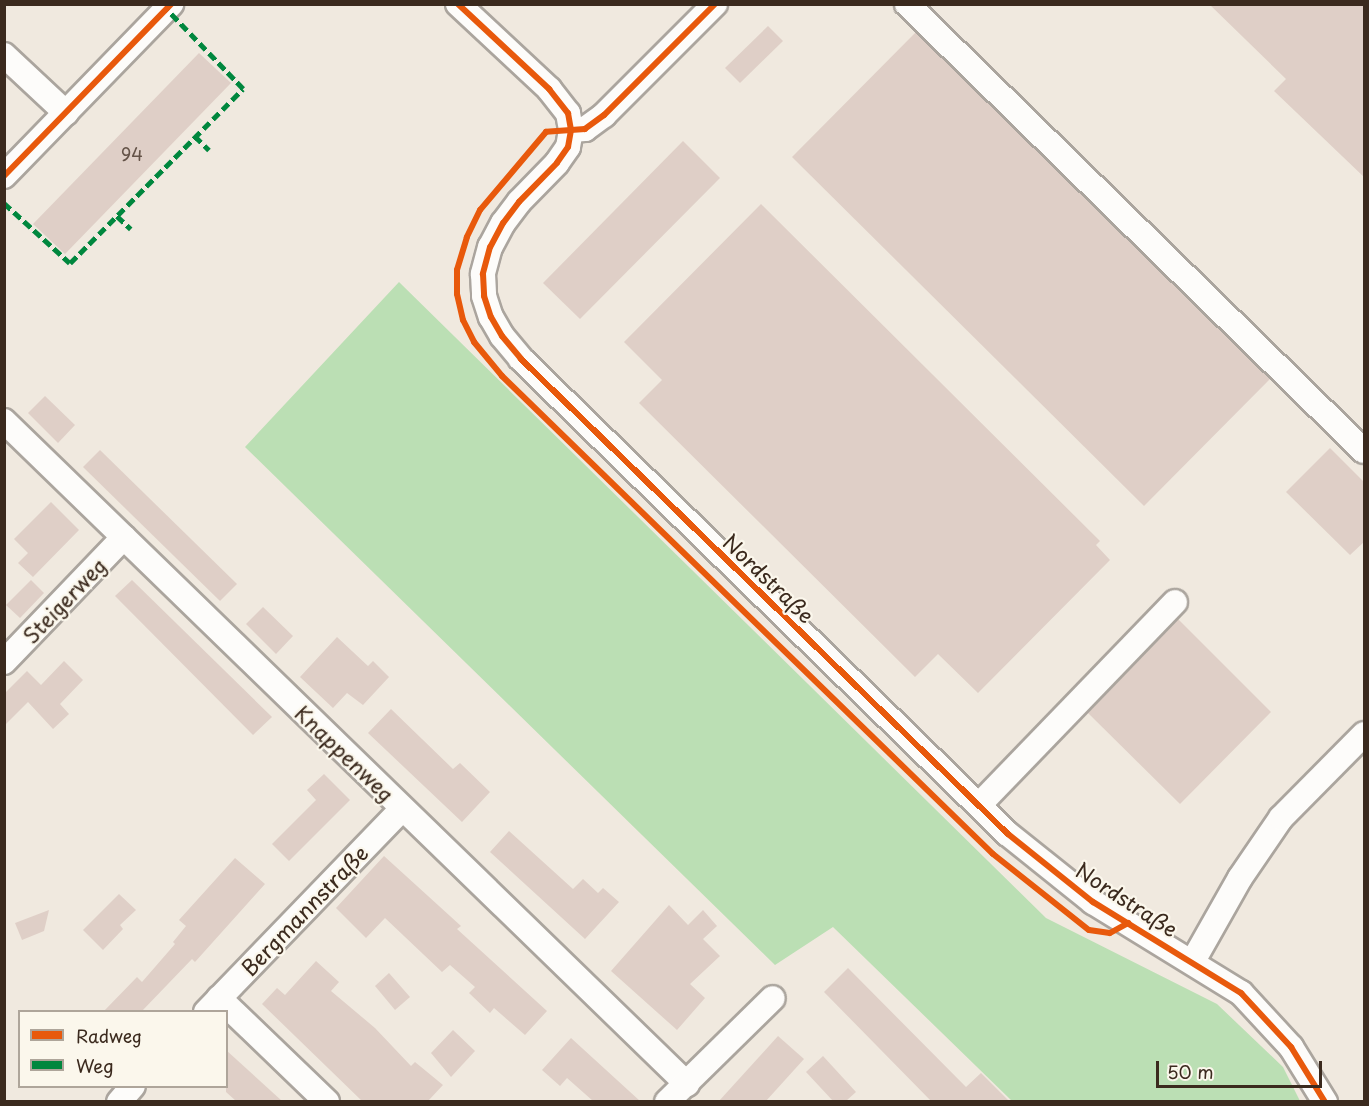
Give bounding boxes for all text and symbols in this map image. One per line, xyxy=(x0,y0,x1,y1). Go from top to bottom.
house number: 94 xyxy=(121,143,143,165)
street label: Nordstraße xyxy=(718,528,820,628)
street label: Steigerweg xyxy=(17,552,111,648)
street label: Knappenweg xyxy=(290,700,400,806)
street label: Bergmannstraße xyxy=(235,840,373,980)
street label: Nordstraße xyxy=(1071,857,1183,941)
legend xyxy=(18,1010,228,1088)
text: Radweg xyxy=(76,1022,142,1049)
scale bar xyxy=(1159,1049,1326,1087)
text: Weg xyxy=(76,1052,114,1079)
text: 50 m xyxy=(1167,1058,1214,1085)

